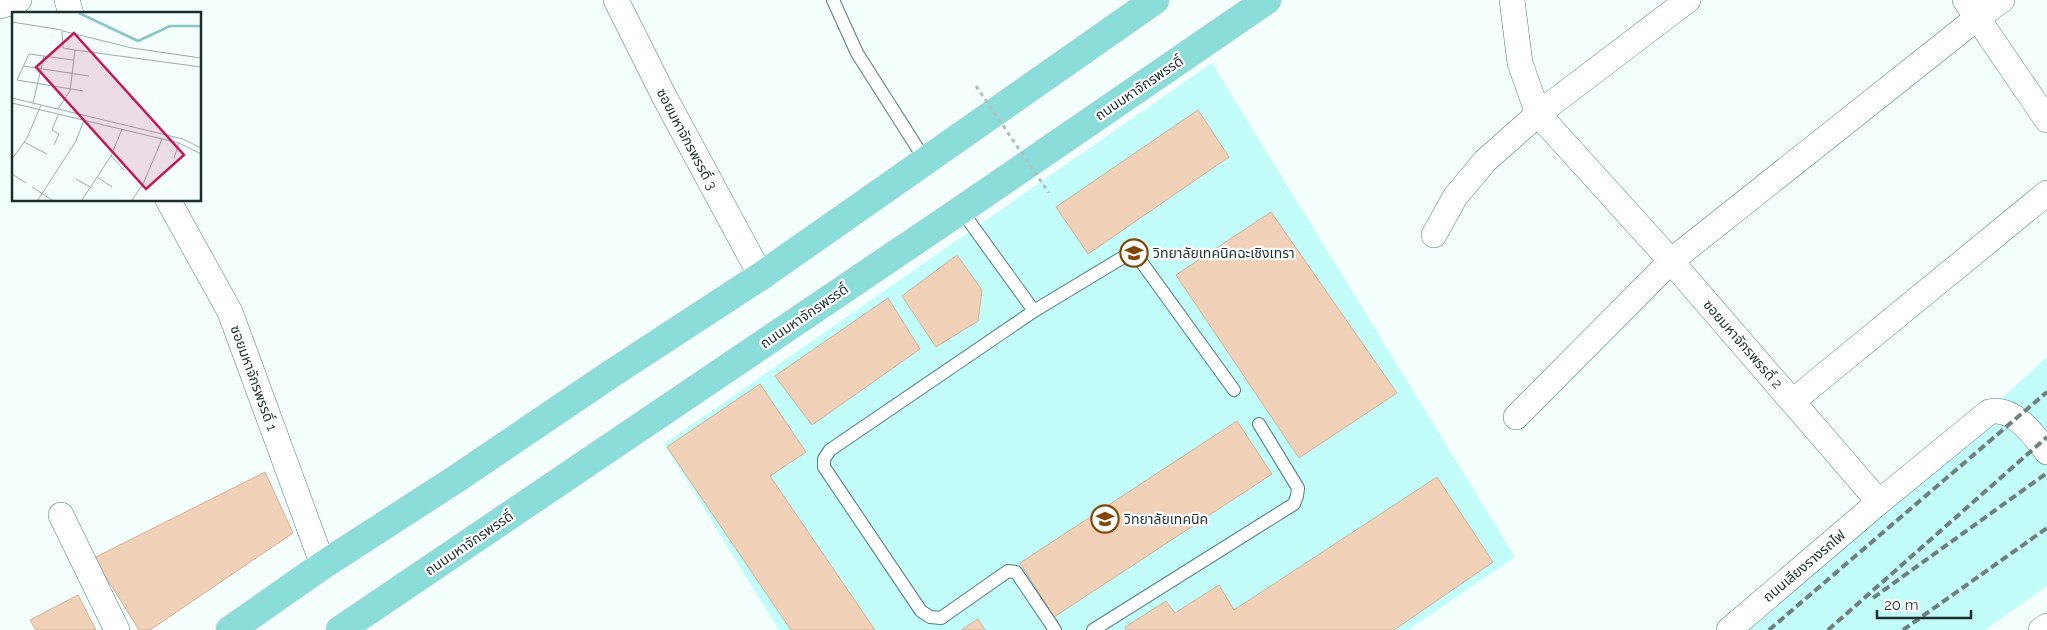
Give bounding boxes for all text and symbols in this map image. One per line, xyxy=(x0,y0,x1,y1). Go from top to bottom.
inset map xyxy=(12,12,201,201)
street label: ถนนมหาจักรพรรดิ์ xyxy=(1092,52,1186,123)
street label: ซอยมหาจักรพรรดิ์ 3 xyxy=(654,86,721,192)
school or university icon: วิทยาลัยเทคนิคฉะเชิงเทรา xyxy=(1119,238,1149,268)
place label: วิทยาลัยเทคนิคฉะเชิงเทรา xyxy=(1152,245,1295,261)
street label: ถนนมหาจักรพรรดิ์ xyxy=(757,280,851,351)
street label: ซอยมหาจักรพรรดิ์ 2 xyxy=(1700,296,1786,392)
street label: ซอยมหาจักรพรรดิ์ 1 xyxy=(228,323,281,433)
school or university icon: วิทยาลัยเทคนิค xyxy=(1090,504,1120,534)
street label: ถนนมหาจักรพรรดิ์ xyxy=(422,507,516,578)
place label: วิทยาลัยเทคนิค xyxy=(1123,511,1208,527)
street label: ถนนเลียงรางรถไฟ xyxy=(1760,527,1849,605)
scale bar xyxy=(1877,588,1971,620)
text: 20 m xyxy=(1884,596,1919,614)

